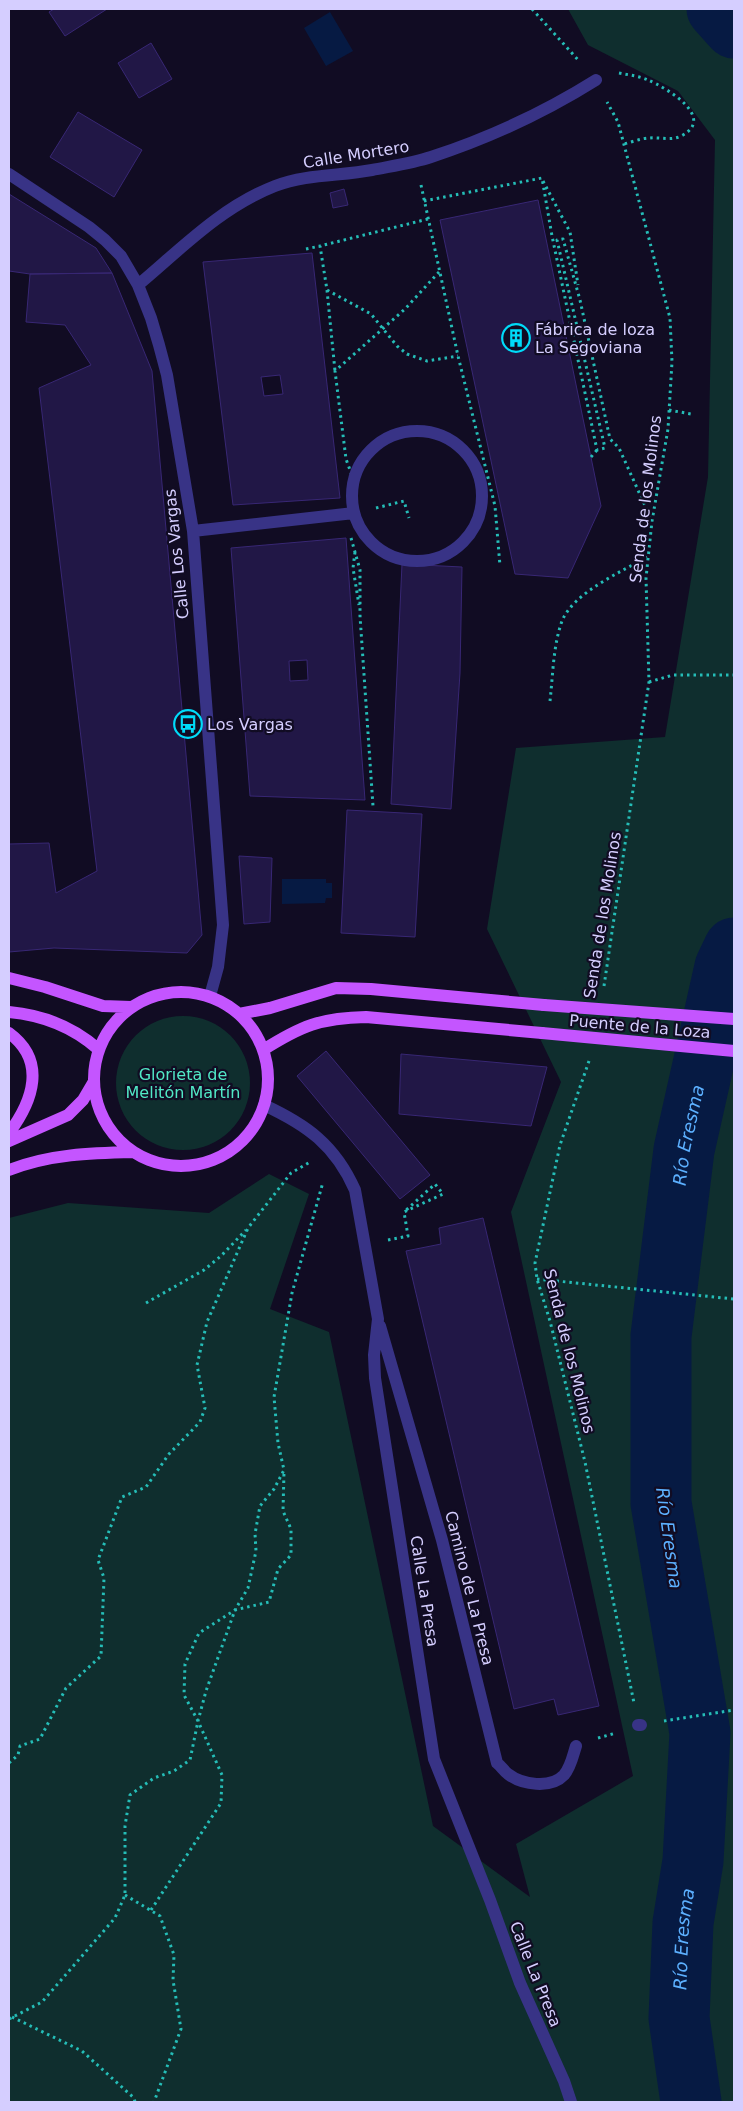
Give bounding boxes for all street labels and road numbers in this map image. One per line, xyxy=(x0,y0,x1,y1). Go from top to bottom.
street label: Calle Mortero xyxy=(302,137,410,172)
street label: Senda de los Molinos xyxy=(626,414,665,584)
street label: Calle Los Vargas xyxy=(160,488,193,620)
street label: Senda de los Molinos xyxy=(580,830,625,1000)
street label: Puente de la Loza xyxy=(569,1011,711,1042)
street label: Senda de los Molinos xyxy=(540,1267,599,1435)
street label: Camino de La Presa xyxy=(441,1509,498,1667)
street label: Calle La Presa xyxy=(406,1534,443,1648)
street label: Calle La Presa xyxy=(506,1919,565,2030)

